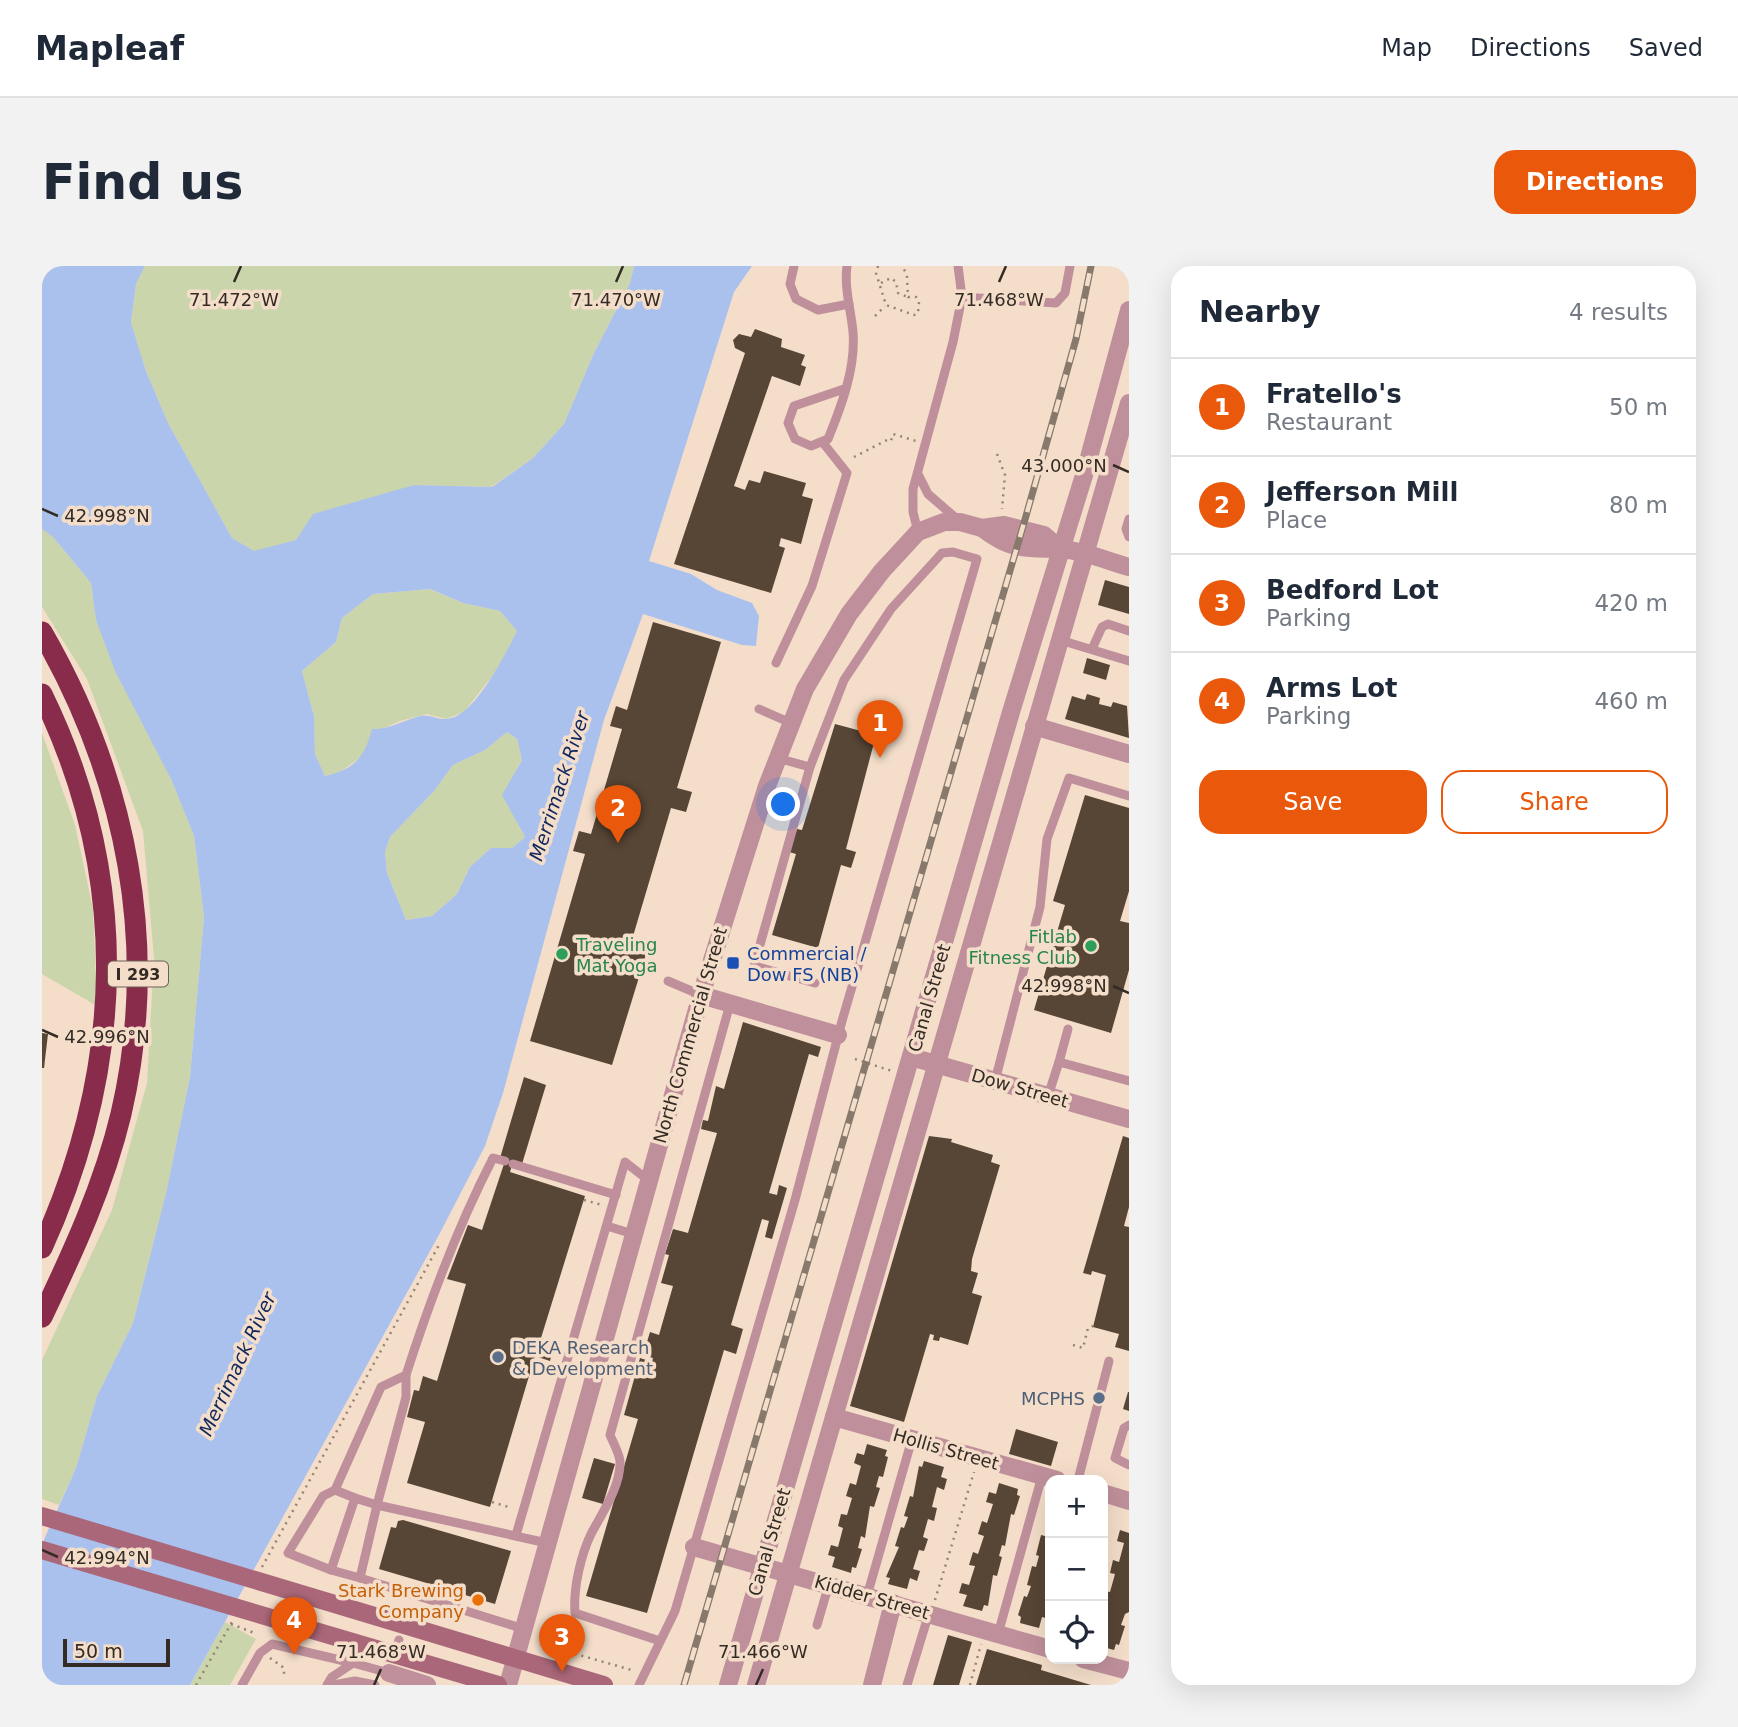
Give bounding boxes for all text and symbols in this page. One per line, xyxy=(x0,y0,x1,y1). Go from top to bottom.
text: Mapleaf xyxy=(35,29,184,68)
text: Map xyxy=(1381,34,1432,62)
text: Directions xyxy=(1470,34,1591,62)
text: Saved xyxy=(1629,34,1703,62)
button: Directions xyxy=(1494,150,1696,214)
text: Find us xyxy=(42,154,243,211)
text: 71.472°W xyxy=(189,289,279,310)
text: 71.470°W xyxy=(571,289,661,310)
text: 71.468°W xyxy=(954,289,1044,310)
text: Nearby xyxy=(1199,294,1321,329)
text: 4 results xyxy=(1569,299,1668,325)
text: Fratello's xyxy=(1266,379,1402,409)
text: 1 xyxy=(1214,394,1230,420)
text: 50 m xyxy=(1609,394,1668,420)
text: Restaurant xyxy=(1266,409,1392,435)
text: 43.000°N xyxy=(1021,455,1107,476)
text: Jefferson Mill xyxy=(1266,477,1458,507)
text: 2 xyxy=(1214,492,1230,518)
text: 80 m xyxy=(1609,492,1668,518)
text: 42.998°N xyxy=(64,505,150,526)
text: Place xyxy=(1266,507,1327,533)
text: Bedford Lot xyxy=(1266,575,1439,605)
text: 3 xyxy=(1214,590,1230,616)
text: 420 m xyxy=(1594,590,1668,616)
text: Parking xyxy=(1266,605,1351,631)
text: Arms Lot xyxy=(1266,673,1397,703)
text: 4 xyxy=(1214,688,1230,714)
text: 460 m xyxy=(1594,688,1668,714)
pin: 1 xyxy=(857,700,903,758)
text: Parking xyxy=(1266,703,1351,729)
water label: Merrimack River xyxy=(524,707,594,864)
button: Save xyxy=(1199,770,1427,834)
button: Share xyxy=(1441,770,1668,834)
pin: 2 xyxy=(595,785,641,843)
your location xyxy=(766,787,800,821)
street label: North Commercial Street xyxy=(649,924,731,1146)
place label: Fitlab Fitness Club xyxy=(969,926,1077,968)
place label: Traveling Mat Yoga xyxy=(575,934,657,976)
marker: Fitlab Fitness Club xyxy=(1083,938,1099,954)
street label: Canal Street xyxy=(904,942,954,1054)
place label: Commercial / Dow FS (NB) xyxy=(747,943,867,985)
marker: Traveling Mat Yoga xyxy=(554,946,570,962)
marker: Commercial / Dow FS (NB) xyxy=(725,955,741,971)
road number: I 293 xyxy=(108,961,168,986)
text: 42.998°N xyxy=(1021,975,1107,996)
text: 42.996°N xyxy=(64,1026,150,1047)
street label: Dow Street xyxy=(969,1064,1071,1112)
water label: Merrimack River xyxy=(194,1288,280,1439)
place label: DEKA Research & Development xyxy=(512,1337,653,1379)
marker: DEKA Research & Development xyxy=(490,1349,506,1365)
place label: MCPHS xyxy=(1021,1388,1085,1409)
marker: MCPHS xyxy=(1091,1390,1107,1406)
street label: Hollis Street xyxy=(891,1424,1001,1474)
map controls xyxy=(1045,1475,1108,1664)
button: + xyxy=(1045,1475,1108,1538)
street label: Canal Street xyxy=(744,1486,794,1598)
button: − xyxy=(1045,1538,1108,1601)
text: 42.994°N xyxy=(64,1547,150,1568)
street label: Kidder Street xyxy=(812,1571,932,1623)
place label: Stark Brewing Company xyxy=(338,1580,464,1622)
marker: Stark Brewing Company xyxy=(470,1592,486,1608)
pin: 4 xyxy=(271,1597,317,1655)
button: locate xyxy=(1045,1601,1108,1664)
pin: 3 xyxy=(539,1614,585,1672)
scale bar xyxy=(63,1636,170,1668)
text: 50 m xyxy=(74,1640,123,1662)
text: 71.468°W xyxy=(336,1641,426,1662)
text: 71.466°W xyxy=(718,1641,808,1662)

